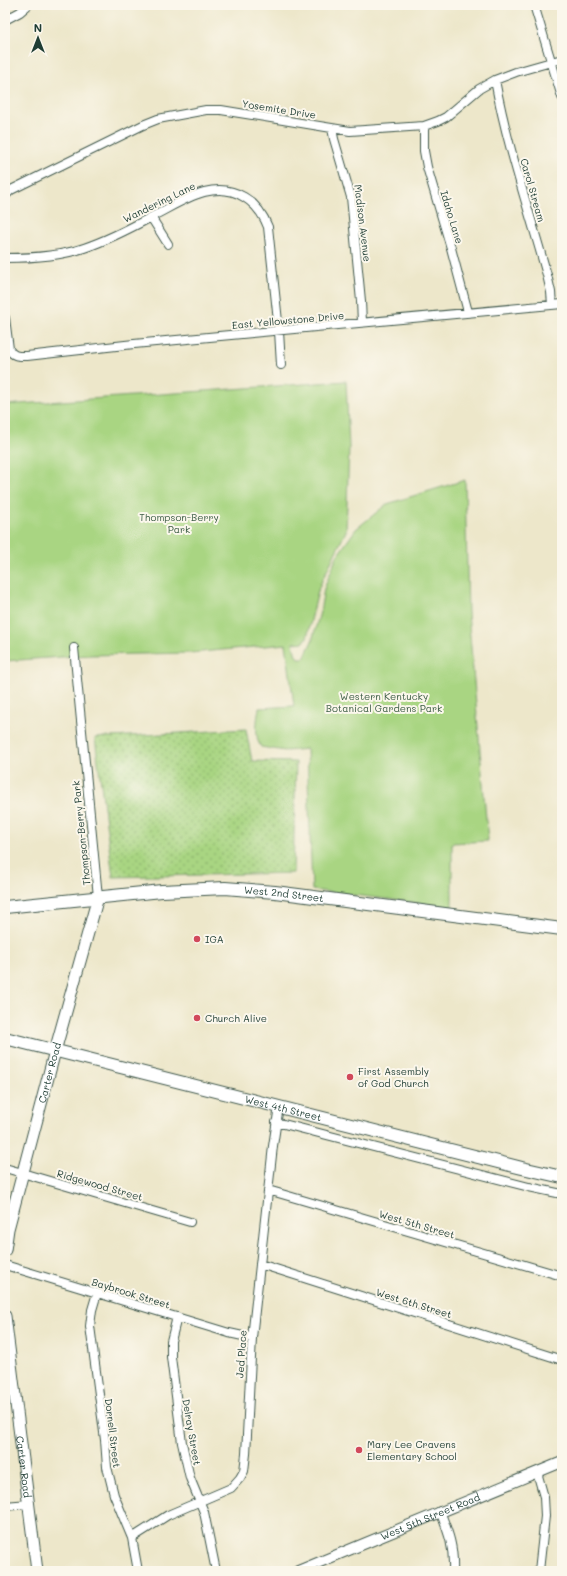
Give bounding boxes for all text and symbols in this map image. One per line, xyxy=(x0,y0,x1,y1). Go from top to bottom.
north arrow xyxy=(18,18,58,58)
text: N xyxy=(34,20,42,35)
street label: Yosemite Drive xyxy=(241,96,317,122)
street label: Carol Stream xyxy=(517,157,549,223)
street label: Wandering Lane xyxy=(120,178,198,226)
street label: Madison Avenue xyxy=(351,184,375,262)
street label: Idaho Lane xyxy=(437,189,467,245)
street label: East Yellowstone Drive xyxy=(231,308,345,332)
park label: Thompson-Berry Park xyxy=(139,510,219,536)
park label: Western Kentucky Botanical Gardens Park xyxy=(326,689,442,715)
street label: Thompson-Berry Park xyxy=(69,780,93,886)
street label: West 2nd Street xyxy=(243,883,324,905)
place label: IGA xyxy=(205,932,224,946)
marker: IGA xyxy=(192,934,202,944)
place label: Church Alive xyxy=(205,1011,267,1025)
marker: Church Alive xyxy=(192,1013,202,1023)
street label: Carter Road xyxy=(35,1041,64,1104)
place label: First Assembly of God Church xyxy=(358,1064,429,1090)
marker: First Assembly of God Church xyxy=(345,1072,355,1082)
street label: West 4th Street xyxy=(244,1092,323,1124)
street label: Ridgewood Street xyxy=(55,1166,145,1204)
street label: West 5th Street xyxy=(377,1206,457,1242)
street label: Baybrook Street xyxy=(90,1274,172,1312)
street label: West 6th Street xyxy=(374,1285,454,1321)
street label: Jed Place xyxy=(232,1330,250,1378)
street label: Dornell Street xyxy=(102,1398,124,1468)
street label: Delray Street xyxy=(179,1398,205,1466)
street label: Carter Road xyxy=(13,1435,35,1499)
place label: Mary Lee Cravens Elementary School xyxy=(367,1437,457,1463)
marker: Mary Lee Cravens Elementary School xyxy=(354,1445,364,1455)
street label: West 5th Street Road xyxy=(378,1490,482,1543)

